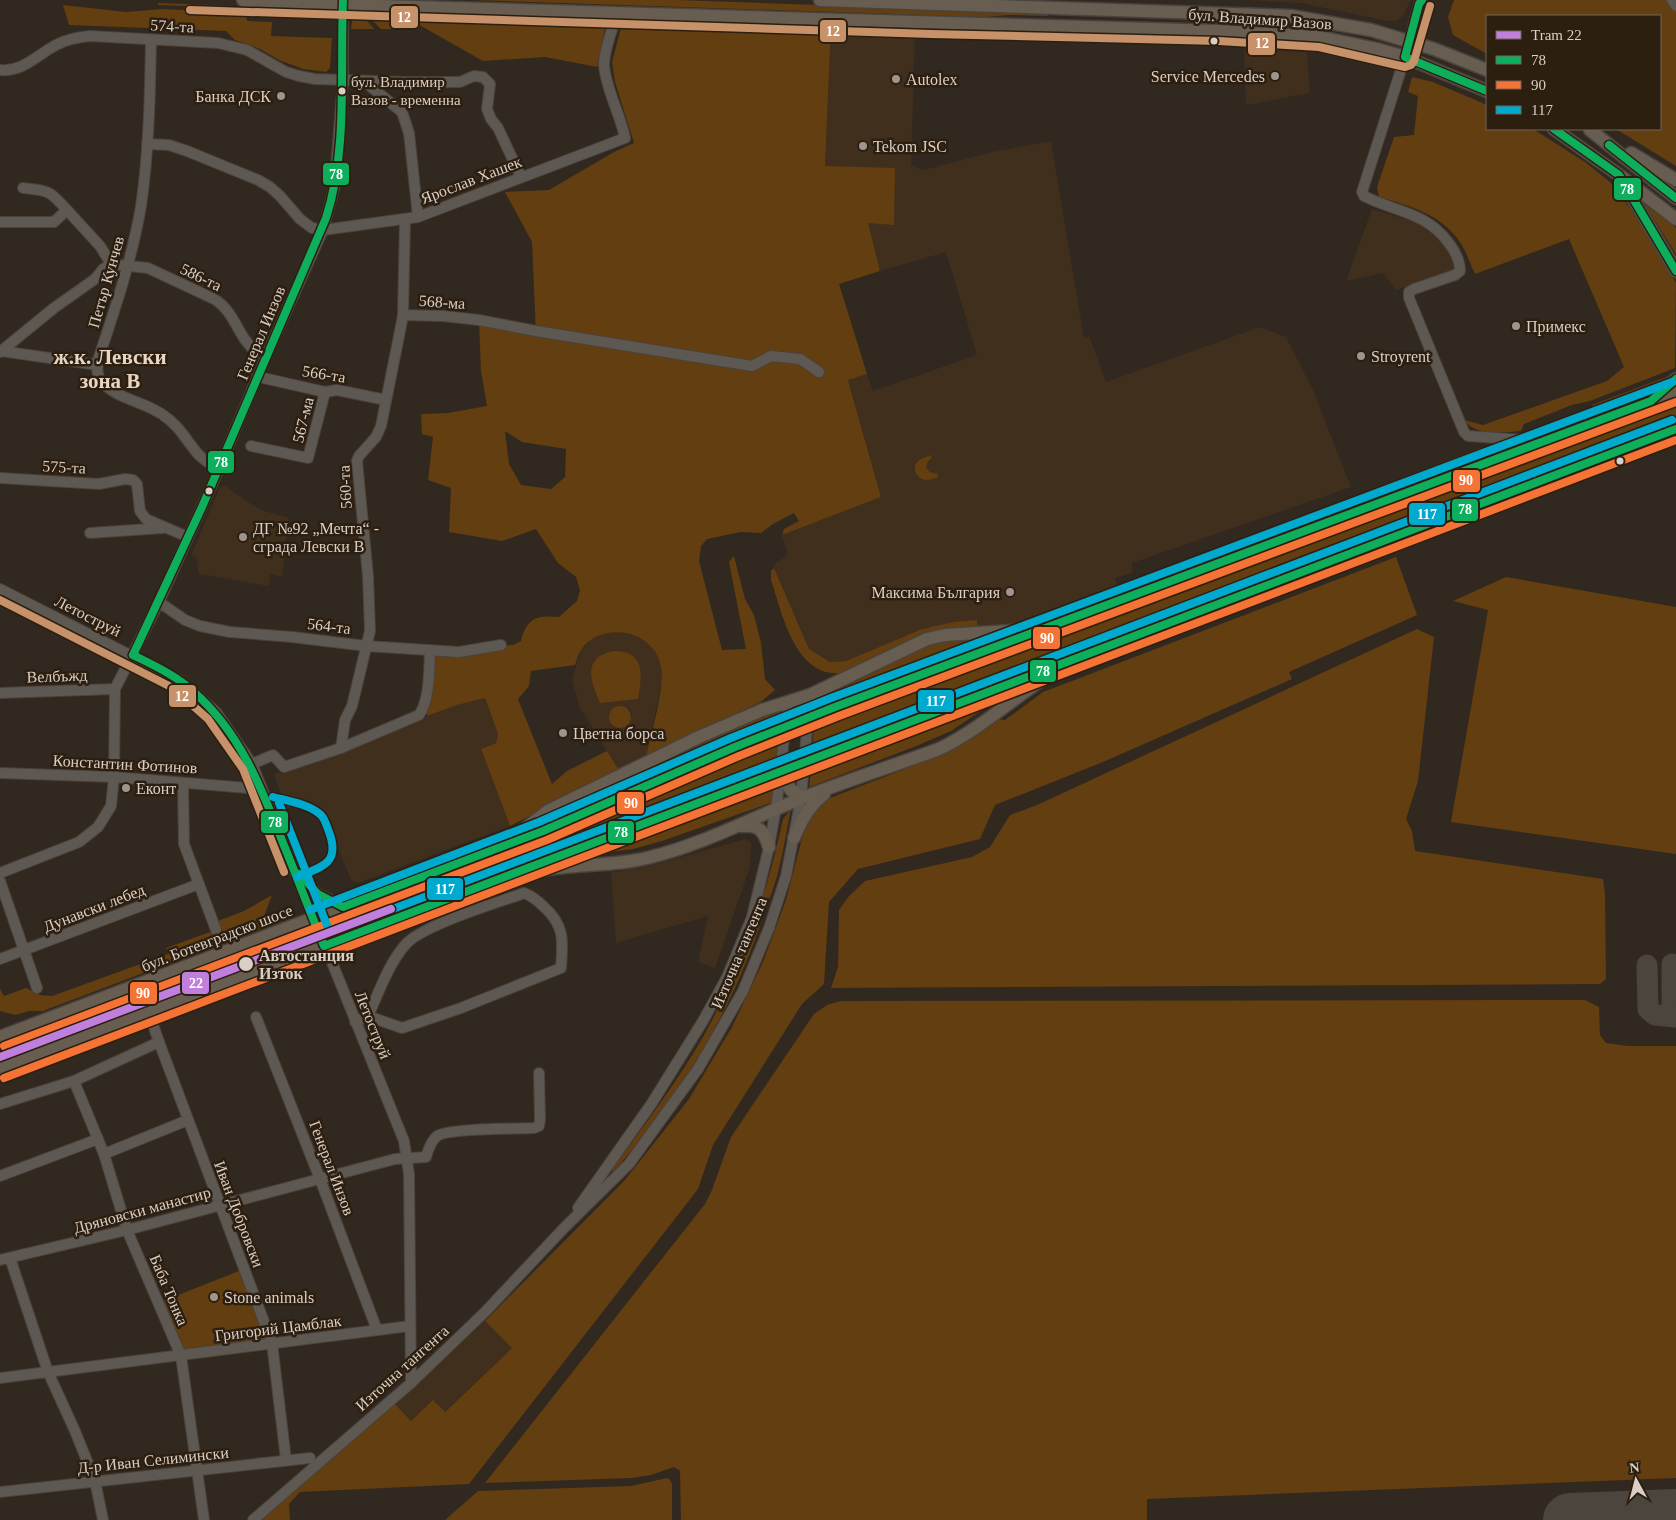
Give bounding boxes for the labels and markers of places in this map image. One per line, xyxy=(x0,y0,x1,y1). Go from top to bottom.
unlabelled marker xyxy=(1209,36,1219,46)
place label: Service Mercedes xyxy=(1151,68,1265,85)
marker: Service Mercedes xyxy=(1269,70,1281,82)
place label: Autolex xyxy=(906,71,958,88)
marker: Autolex xyxy=(890,73,902,85)
place label: бул. Владимир Вазов - временна xyxy=(351,74,461,108)
marker: бул. Владимир Вазов - временна xyxy=(337,86,347,96)
place label: Банка ДСК xyxy=(195,88,271,106)
marker: Банка ДСК xyxy=(275,90,287,102)
place label: Tekom JSC xyxy=(873,138,947,155)
marker: Tekom JSC xyxy=(857,140,869,152)
place label: Примекс xyxy=(1526,318,1586,336)
marker: Примекс xyxy=(1510,320,1522,332)
place label: Stroyrent xyxy=(1371,348,1431,366)
marker: Stroyrent xyxy=(1355,350,1367,362)
unlabelled marker xyxy=(1615,456,1625,466)
unlabelled marker xyxy=(204,486,214,496)
place label: ДГ №92 „Мечта“ - сграда Левски В xyxy=(253,520,379,556)
marker: ДГ №92 „Мечта“ - сграда Левски В xyxy=(237,531,249,543)
place label: Максима България xyxy=(871,584,1001,602)
marker: Максима България xyxy=(1004,586,1016,598)
place label: Цветна борса xyxy=(573,725,664,743)
marker: Цветна борса xyxy=(557,727,569,739)
place label: Еконт xyxy=(136,780,176,797)
marker: Еконт xyxy=(120,782,132,794)
place label: Автостанция Изток xyxy=(259,947,354,982)
marker: Автостанция Изток xyxy=(237,955,255,973)
place label: Stone animals xyxy=(224,1289,314,1306)
marker: Stone animals xyxy=(208,1291,220,1303)

